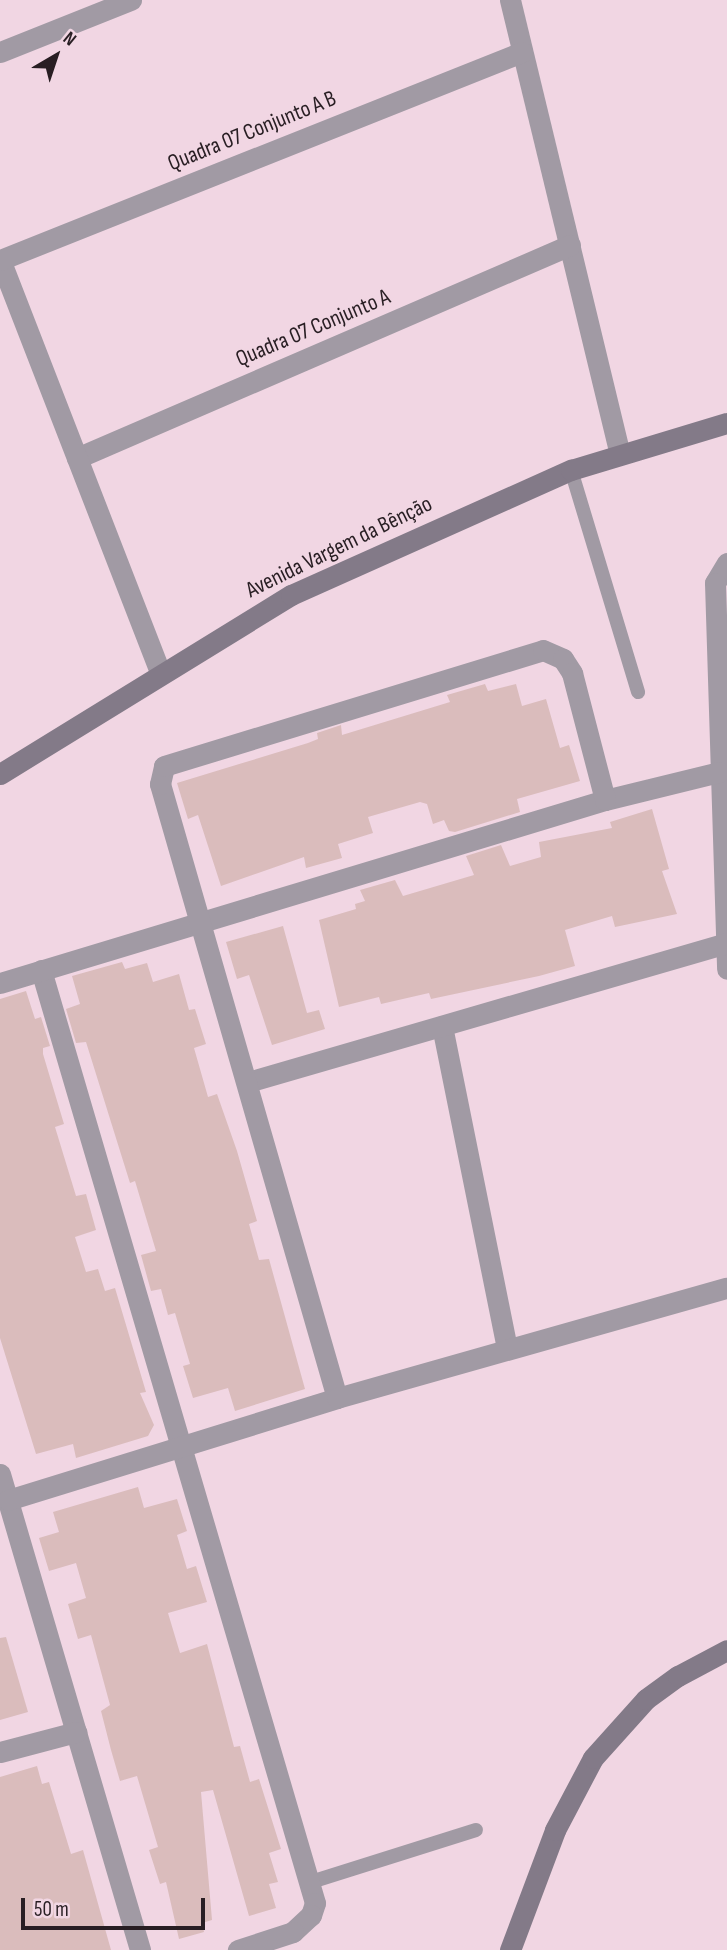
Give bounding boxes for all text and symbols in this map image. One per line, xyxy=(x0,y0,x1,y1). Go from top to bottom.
north arrow xyxy=(21,21,91,91)
text: N xyxy=(58,27,81,51)
street label: Quadra 07 Conjunto A B xyxy=(164,85,340,177)
street label: Quadra 07 Conjunto A xyxy=(232,283,394,373)
street label: Avenida Vargem da Bênção xyxy=(241,490,437,604)
scale bar xyxy=(24,1884,208,1928)
text: 50 m xyxy=(34,1897,69,1922)

